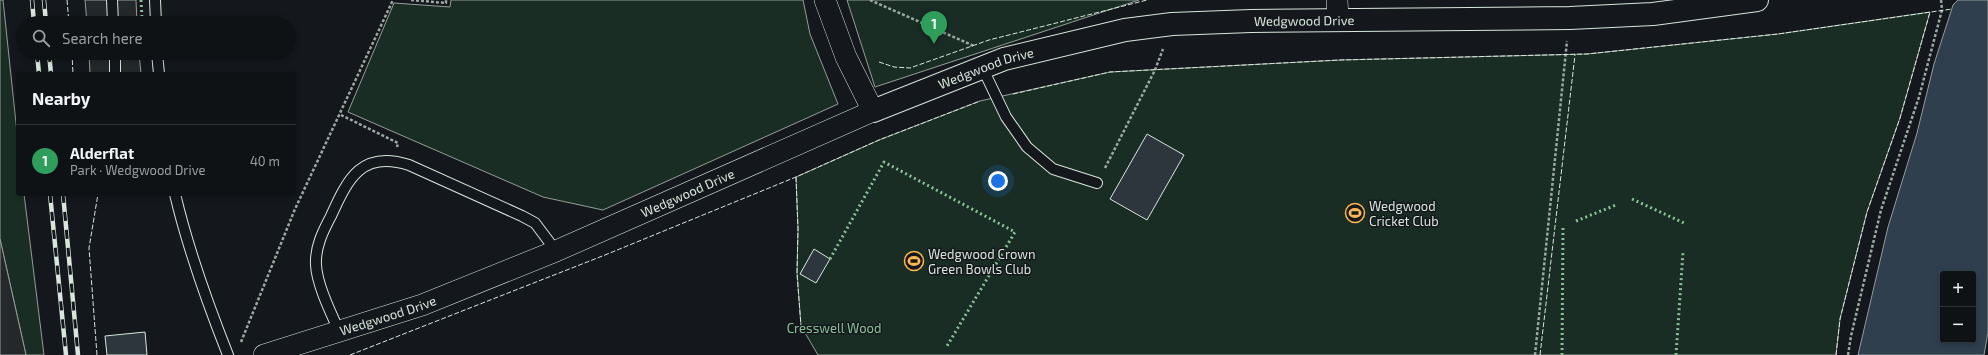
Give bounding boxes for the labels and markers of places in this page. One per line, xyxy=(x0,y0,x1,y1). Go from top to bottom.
pin: 1 xyxy=(921,11,947,44)
place label: Wedgwood Cricket Club xyxy=(1369,198,1439,229)
sports icon: Wedgwood Cricket Club xyxy=(1344,202,1366,224)
place label: Wedgwood Crown Green Bowls Club xyxy=(928,246,1036,277)
sports icon: Wedgwood Crown Green Bowls Club xyxy=(903,250,925,272)

